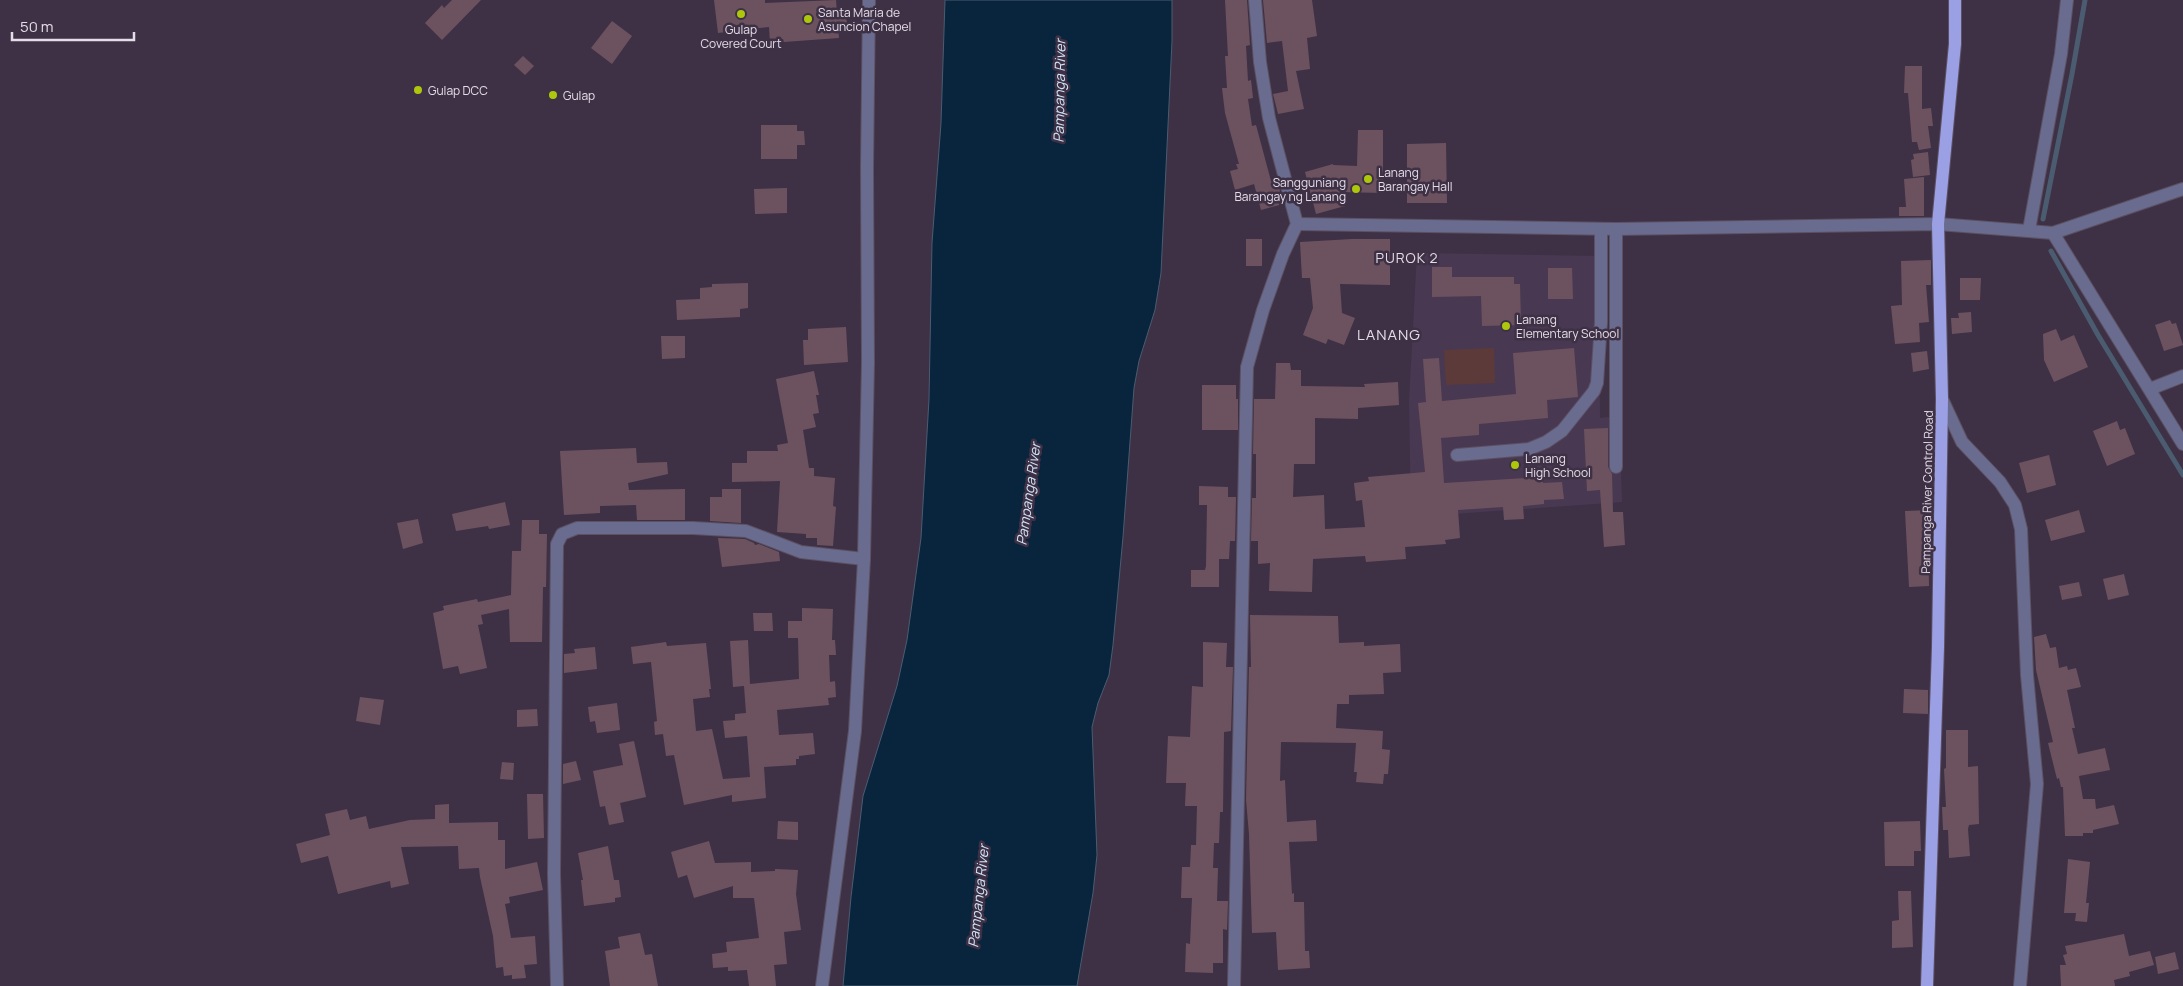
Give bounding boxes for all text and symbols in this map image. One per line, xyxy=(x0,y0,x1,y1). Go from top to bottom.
place label: Santa Maria de Asuncion Chapel xyxy=(818,4,911,35)
marker: Gulap Covered Court xyxy=(735,8,747,20)
scale bar xyxy=(12,10,135,42)
marker: Santa Maria de Asuncion Chapel xyxy=(802,13,814,25)
text: 50 m xyxy=(20,16,54,37)
place label: Gulap Covered Court xyxy=(701,21,782,52)
water label: Pampanga River xyxy=(1049,37,1069,143)
place label: Gulap DCC xyxy=(428,82,488,99)
marker: Gulap DCC xyxy=(412,84,424,96)
place label: Gulap xyxy=(563,87,595,104)
marker: Gulap xyxy=(547,89,559,101)
place label: Lanang Barangay Hall xyxy=(1378,164,1453,195)
marker: Lanang Barangay Hall xyxy=(1362,173,1374,185)
place label: Sangguniang Barangay ng Lanang xyxy=(1235,174,1346,205)
marker: Sangguniang Barangay ng Lanang xyxy=(1350,183,1362,195)
district label: PUROK 2 xyxy=(1375,248,1439,267)
place label: Lanang Elementary School xyxy=(1516,311,1619,342)
marker: Lanang Elementary School xyxy=(1500,320,1512,332)
district label: LANANG xyxy=(1357,324,1421,345)
street label: Pampanga River Control Road xyxy=(1917,410,1937,574)
water label: Pampanga River xyxy=(1011,440,1045,546)
place label: Lanang High School xyxy=(1525,450,1591,481)
marker: Lanang High School xyxy=(1509,459,1521,471)
water label: Pampanga River xyxy=(963,842,993,948)

